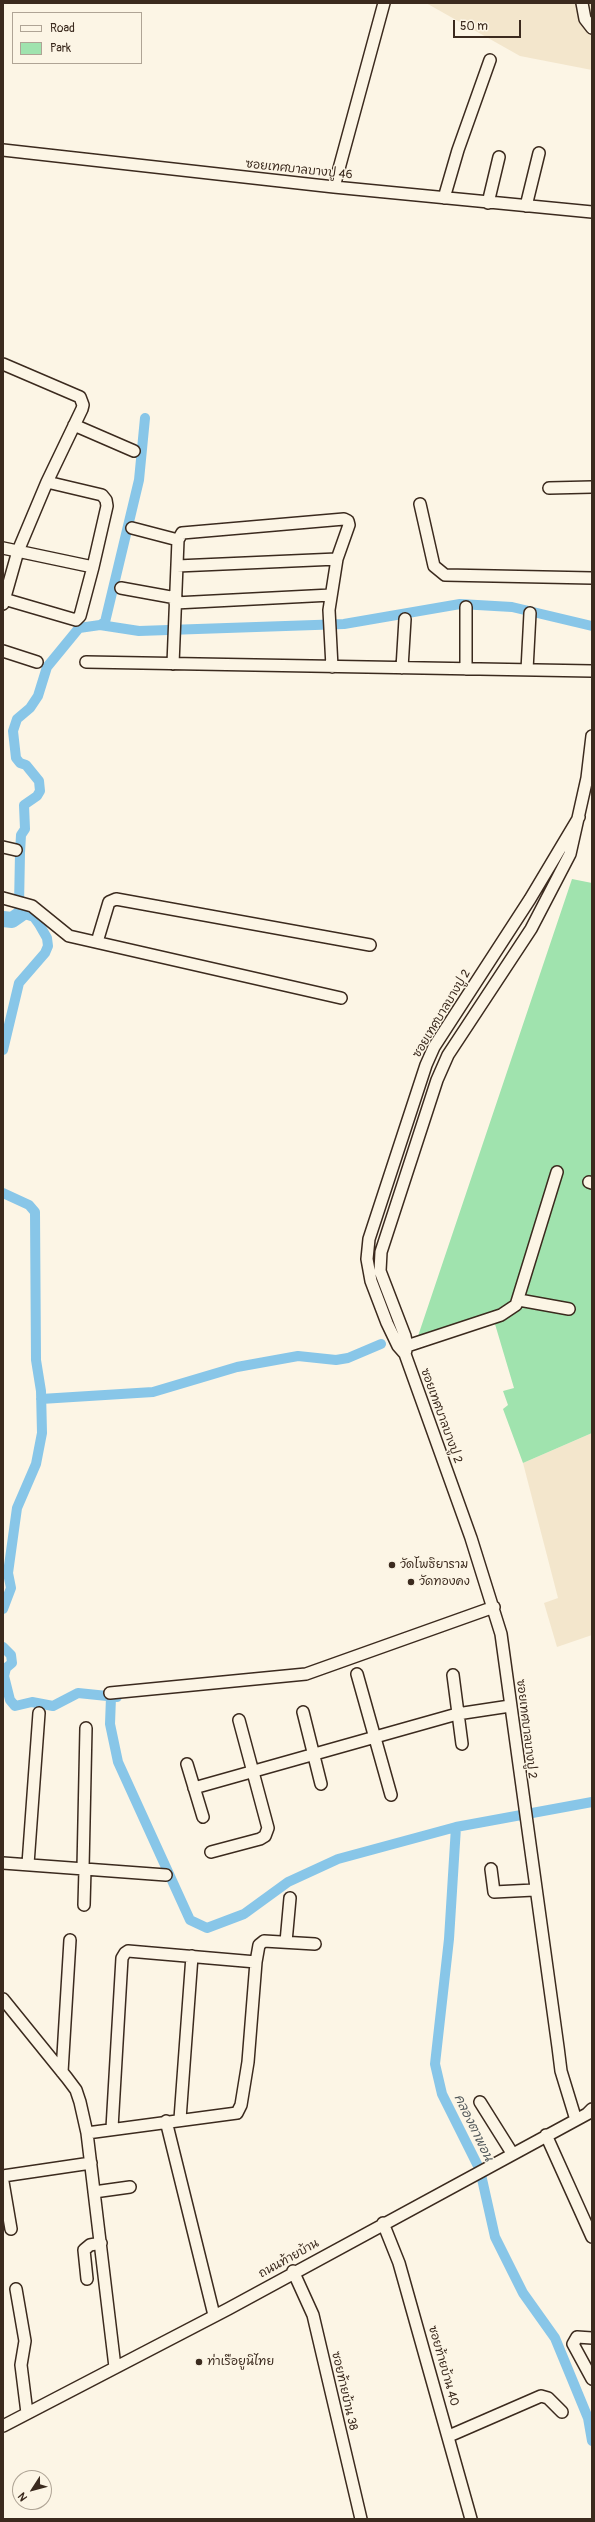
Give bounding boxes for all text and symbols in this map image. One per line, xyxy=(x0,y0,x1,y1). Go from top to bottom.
legend xyxy=(12,12,142,64)
scale bar xyxy=(455,12,523,38)
text: 50 m xyxy=(460,19,488,34)
text: Road xyxy=(50,21,75,36)
text: Park xyxy=(50,41,71,56)
street label: ซอยเทศบาลบางปู 46 xyxy=(245,157,353,183)
street label: ซอยเทศบาลบางปู 2 xyxy=(410,967,474,1061)
street label: ซอยเทศบาลบางปู 2 xyxy=(417,1366,465,1466)
place label: วัดโพธิยาราม xyxy=(400,1558,468,1572)
marker: วัดโพธิยาราม xyxy=(387,1560,397,1570)
place label: วัดทองคง xyxy=(419,1575,470,1589)
marker: วัดทองคง xyxy=(406,1577,416,1587)
street label: ซอยเทศบาลบางปู 2 xyxy=(513,1678,539,1780)
water label: คลองตาพอน xyxy=(450,2092,496,2164)
street label: ถนนท้ายบ้าน xyxy=(256,2237,322,2281)
street label: ซอยท้ายบ้าน 40 xyxy=(425,2324,461,2408)
street label: ซอยท้ายบ้าน 38 xyxy=(328,2350,360,2432)
place label: ท่าเรือยูนิไทย xyxy=(207,2355,274,2369)
marker: ท่าเรือยูนิไทย xyxy=(194,2357,204,2367)
north arrow xyxy=(12,2470,52,2510)
text: N xyxy=(15,2490,30,2504)

